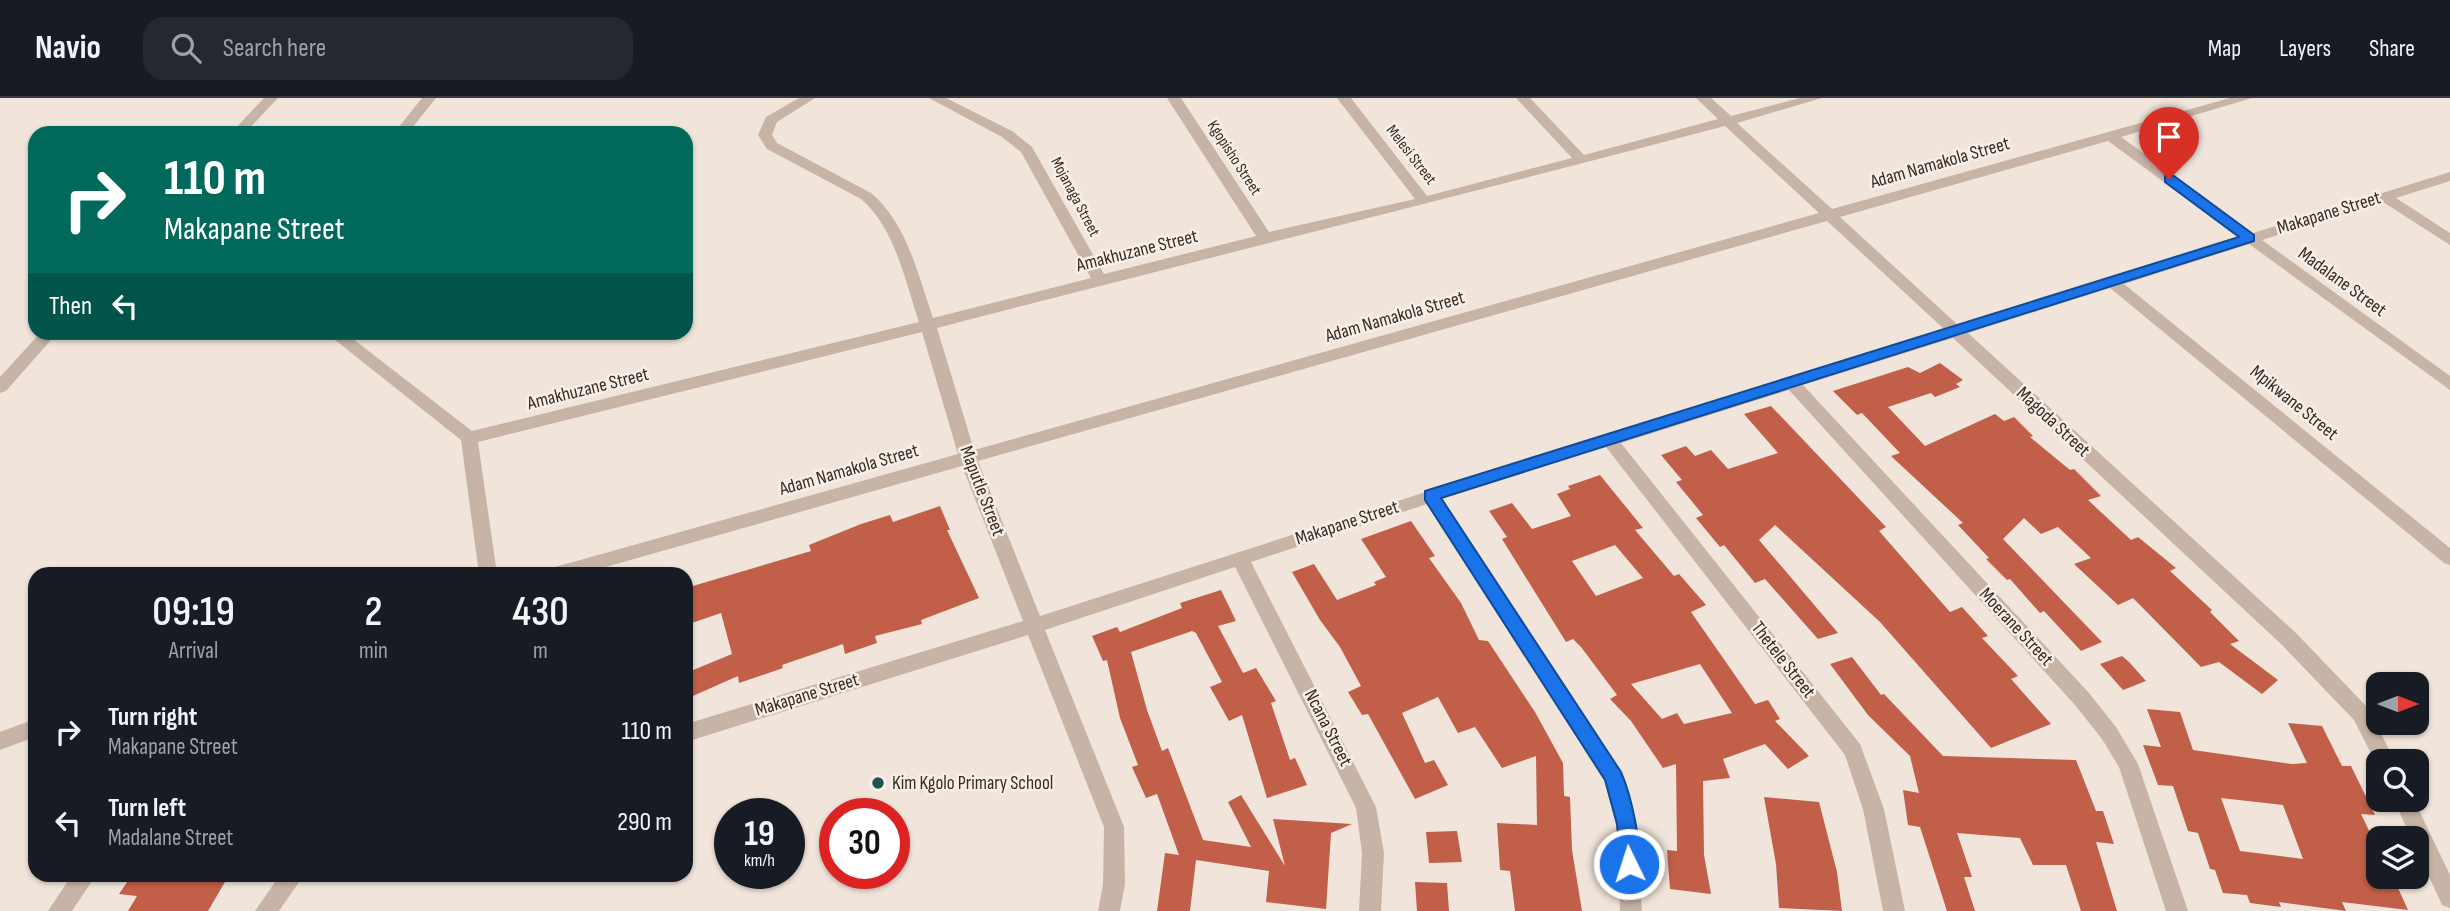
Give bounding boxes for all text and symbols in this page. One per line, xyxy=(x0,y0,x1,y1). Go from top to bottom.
search box xyxy=(143,17,633,80)
text: Navio xyxy=(35,28,101,68)
icon: search xyxy=(167,29,205,67)
text: Search here xyxy=(223,33,326,64)
text: Map xyxy=(2208,34,2241,63)
text: Layers xyxy=(2279,34,2331,63)
text: Share xyxy=(2369,34,2415,63)
pin xyxy=(2139,107,2199,179)
street label: Kgopisho Street xyxy=(1203,117,1265,199)
icon: arrive xyxy=(2150,118,2188,156)
street label: Melesi Street xyxy=(1382,121,1440,189)
street label: Adam Namakola Street xyxy=(1867,132,2012,194)
text: 110 m xyxy=(164,150,266,209)
icon: right xyxy=(49,154,140,245)
street label: Mojanaga Street xyxy=(1046,154,1104,240)
street label: Makapane Street xyxy=(2274,186,2384,240)
text: Makapane Street xyxy=(164,210,345,249)
street label: Amakhuzane Street xyxy=(1073,225,1200,277)
street label: Madalane Street xyxy=(2293,242,2391,322)
street label: Adam Namakola Street xyxy=(1322,286,1467,348)
icon: left xyxy=(106,287,144,325)
text: Then xyxy=(49,291,92,322)
street label: Mpikwane Street xyxy=(2245,361,2343,446)
street label: Amakhuzane Street xyxy=(524,363,651,415)
street label: Magoda Street xyxy=(2011,382,2095,462)
street label: Adam Namakola Street xyxy=(776,439,921,501)
street label: Maputle Street xyxy=(954,443,1010,539)
street label: Makapane Street xyxy=(1292,495,1402,551)
street label: Moerane Street xyxy=(1974,583,2058,671)
text: 09:19 xyxy=(152,587,235,638)
text: 2 xyxy=(365,587,382,638)
text: 430 xyxy=(512,587,569,638)
street label: Thetele Street xyxy=(1746,617,1820,703)
text: Arrival xyxy=(169,637,218,665)
text: min xyxy=(359,637,388,665)
text: m xyxy=(533,637,548,665)
street label: Makapane Street xyxy=(752,668,862,722)
north arrow xyxy=(2366,672,2429,735)
map controls xyxy=(2366,672,2429,889)
street label: Ncana Street xyxy=(1299,686,1357,770)
text: Turn right xyxy=(108,702,197,733)
icon: right xyxy=(49,713,87,751)
text: 110 m xyxy=(621,716,672,747)
text: Makapane Street xyxy=(108,733,238,761)
button: search xyxy=(2366,749,2429,812)
place label: Kim Kgolo Primary School xyxy=(892,772,1053,795)
marker: Kim Kgolo Primary School xyxy=(870,775,886,791)
text: Turn left xyxy=(108,793,186,824)
speed limit sign: 30 xyxy=(819,798,910,889)
icon: left xyxy=(49,804,87,842)
text: 290 m xyxy=(617,807,672,838)
text: 19 xyxy=(744,813,775,856)
text: Madalane Street xyxy=(108,824,233,852)
button: layers xyxy=(2366,826,2429,889)
position arrow xyxy=(1592,827,1666,901)
text: km/h xyxy=(744,850,775,871)

